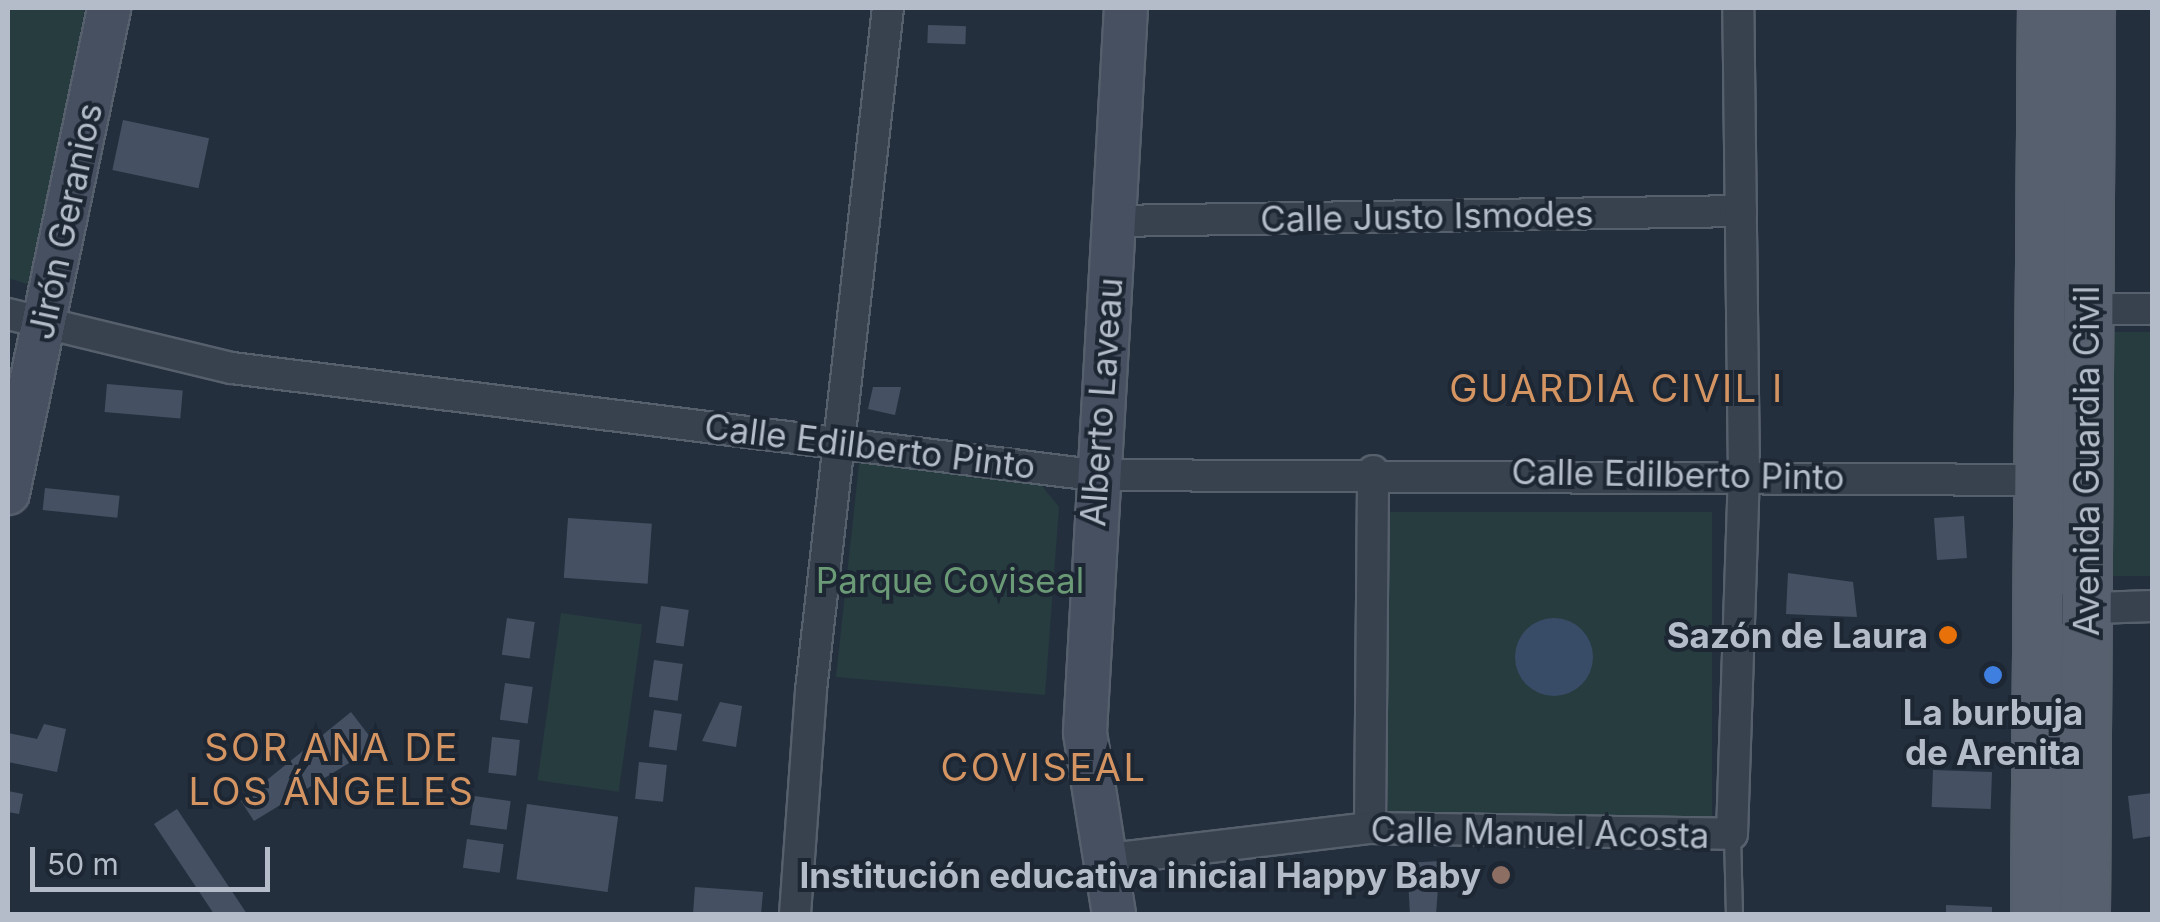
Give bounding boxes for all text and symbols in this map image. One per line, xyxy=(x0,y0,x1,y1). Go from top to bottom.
street label: Jirón Geranios xyxy=(19,99,111,343)
street label: Calle Justo Ismodes xyxy=(1260,192,1594,240)
street label: Alberto Laveau xyxy=(1071,276,1131,528)
street label: Avenida Guardia Civil xyxy=(2065,286,2107,636)
district label: GUARDIA CIVIL I xyxy=(1449,366,1785,412)
street label: Calle Edilberto Pinto xyxy=(702,405,1038,487)
street label: Calle Edilberto Pinto xyxy=(1511,450,1845,498)
park label: Parque Coviseal xyxy=(816,559,1084,601)
place label: Sazón de Laura xyxy=(1667,614,1928,656)
marker: Sazón de Laura xyxy=(1937,624,1959,646)
marker: La burbuja de Arenita xyxy=(1982,664,2004,686)
place label: La burbuja de Arenita xyxy=(1903,691,2083,773)
district label: SOR ANA DE LOS ÁNGELES xyxy=(189,725,475,814)
district label: COVISEAL xyxy=(941,745,1147,791)
street label: Calle Manuel Acosta xyxy=(1370,808,1710,856)
scale bar xyxy=(35,827,275,889)
text: 50 m xyxy=(47,846,119,882)
place label: Institución educativa inicial Happy Baby xyxy=(800,854,1481,896)
marker: Institución educativa inicial Happy Baby xyxy=(1490,864,1512,886)

